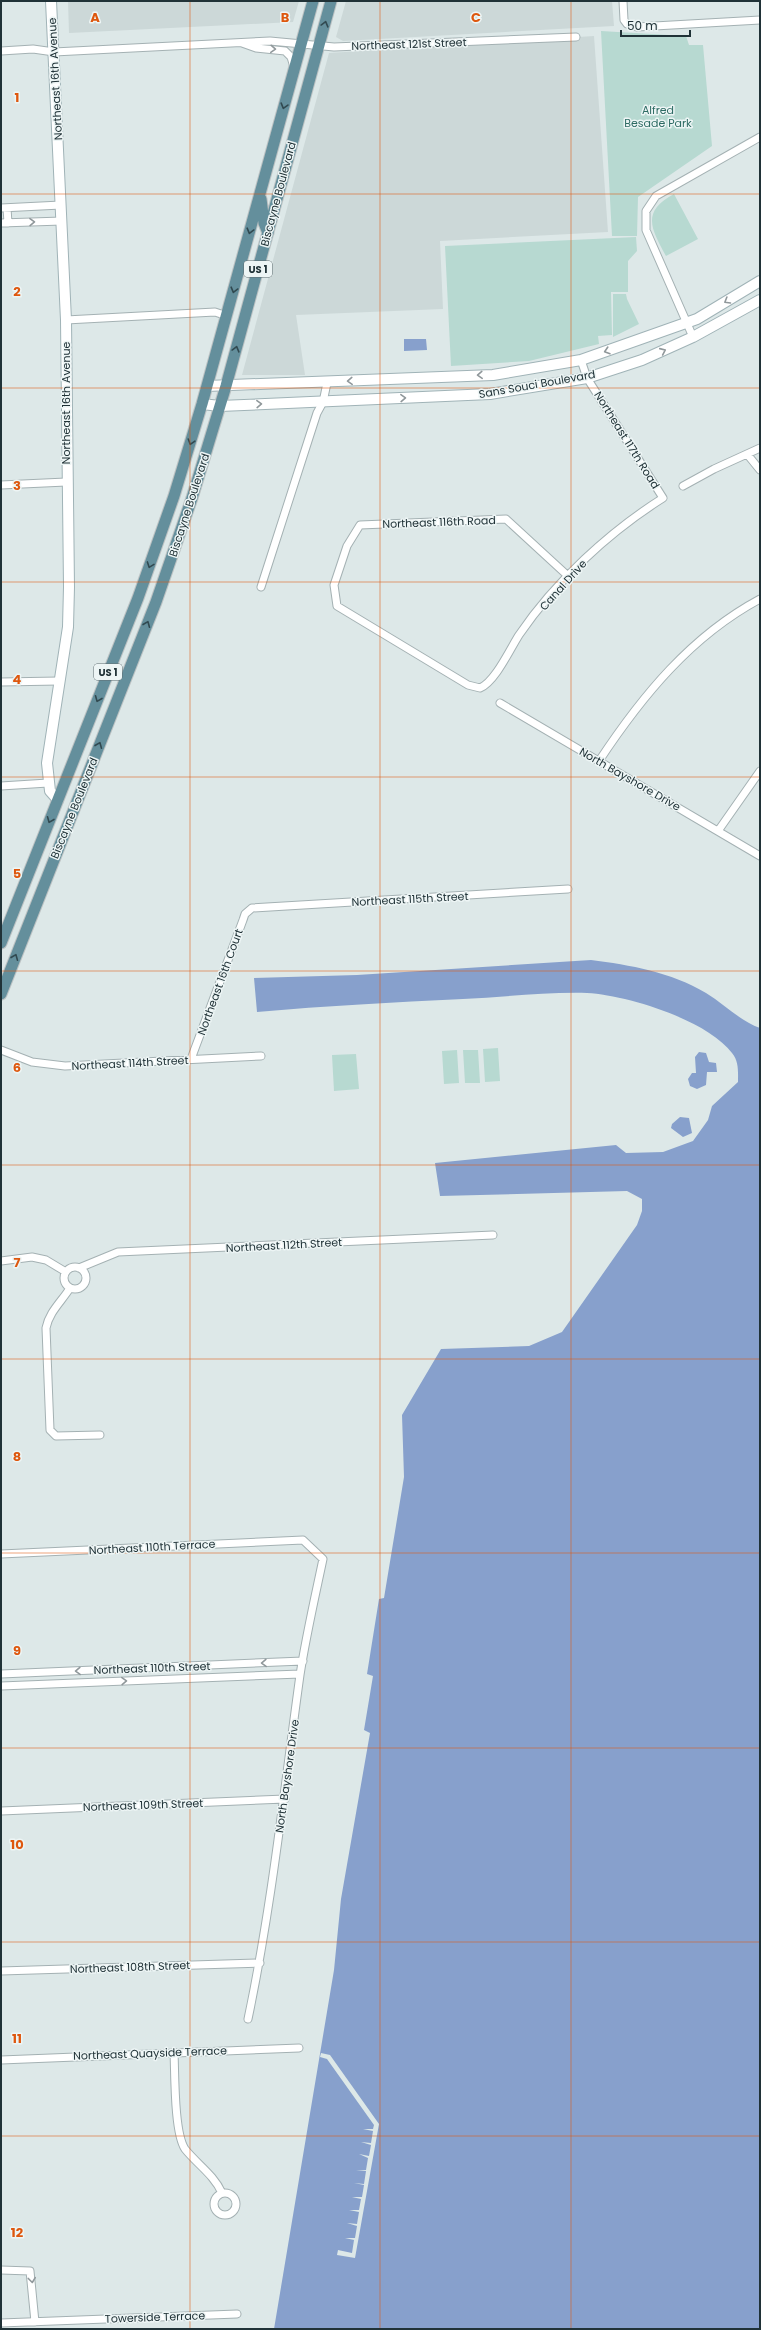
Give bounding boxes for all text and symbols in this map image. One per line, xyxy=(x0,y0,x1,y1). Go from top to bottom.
text: A xyxy=(90,8,100,27)
text: B xyxy=(281,8,290,27)
text: C xyxy=(471,8,481,27)
scale bar xyxy=(621,12,690,38)
street label: Northeast 16th Avenue xyxy=(44,17,66,141)
text: 50 m xyxy=(627,17,658,34)
one-way arrow xyxy=(320,20,328,27)
street label: Northeast 121st Street xyxy=(351,34,467,54)
one-way arrow xyxy=(270,44,276,53)
text: 1 xyxy=(15,88,19,107)
one-way arrow xyxy=(280,102,289,109)
park label: Alfred Besade Park xyxy=(624,102,692,131)
street label: Biscayne Boulevard xyxy=(256,140,300,248)
one-way arrow xyxy=(29,218,35,226)
one-way arrow xyxy=(246,228,254,234)
road number: US 1 xyxy=(244,261,272,277)
text: 2 xyxy=(13,282,21,301)
one-way arrow xyxy=(230,286,239,293)
one-way arrow xyxy=(724,297,731,304)
street label: Northeast 16th Avenue xyxy=(58,341,74,464)
one-way arrow xyxy=(232,345,240,352)
one-way arrow xyxy=(604,347,611,355)
one-way arrow xyxy=(660,347,667,355)
street label: Sans Souci Boulevard xyxy=(478,366,596,402)
one-way arrow xyxy=(477,371,483,380)
one-way arrow xyxy=(347,377,353,386)
street label: Northeast 117th Road xyxy=(590,388,664,492)
one-way arrow xyxy=(400,394,406,403)
one-way arrow xyxy=(256,400,262,409)
one-way arrow xyxy=(187,438,196,445)
street label: Biscayne Boulevard xyxy=(165,451,213,559)
text: 3 xyxy=(13,476,21,495)
street label: Northeast 116th Road xyxy=(382,512,496,532)
street label: Canal Drive xyxy=(536,556,590,614)
one-way arrow xyxy=(146,561,154,568)
one-way arrow xyxy=(142,621,150,628)
road number: US 1 xyxy=(94,664,122,680)
text: 4 xyxy=(13,670,22,689)
one-way arrow xyxy=(94,696,102,703)
one-way arrow xyxy=(95,742,103,749)
street label: North Bayshore Drive xyxy=(576,743,684,815)
street label: Biscayne Boulevard xyxy=(46,755,102,861)
one-way arrow xyxy=(46,816,54,823)
text: 5 xyxy=(13,864,21,883)
street label: Northeast 115th Street xyxy=(351,888,469,910)
street label: Northeast 16th Court xyxy=(193,927,247,1037)
one-way arrow xyxy=(11,954,19,961)
street label: Northeast 114th Street xyxy=(71,1052,189,1074)
text: 6 xyxy=(13,1058,21,1077)
street label: Northeast 112th Street xyxy=(225,1234,343,1256)
text: 7 xyxy=(14,1253,21,1272)
text: 8 xyxy=(13,1447,21,1466)
street label: Northeast 110th Terrace xyxy=(88,1536,216,1558)
text: 9 xyxy=(13,1641,21,1660)
street label: Northeast 110th Street xyxy=(93,1658,211,1678)
one-way arrow xyxy=(261,1659,267,1667)
one-way arrow xyxy=(75,1667,81,1675)
one-way arrow xyxy=(121,1677,127,1685)
street label: North Bayshore Drive xyxy=(271,1718,303,1834)
street label: Northeast 109th Street xyxy=(83,1795,203,1815)
text: 10 xyxy=(10,1835,24,1854)
street label: Northeast 108th Street xyxy=(70,1957,190,1977)
text: 11 xyxy=(12,2029,22,2048)
street label: Northeast Quayside Terrace xyxy=(73,2042,227,2064)
text: 12 xyxy=(11,2223,24,2242)
one-way arrow xyxy=(27,2277,36,2283)
street label: Towerside Terrace xyxy=(105,2307,206,2327)

